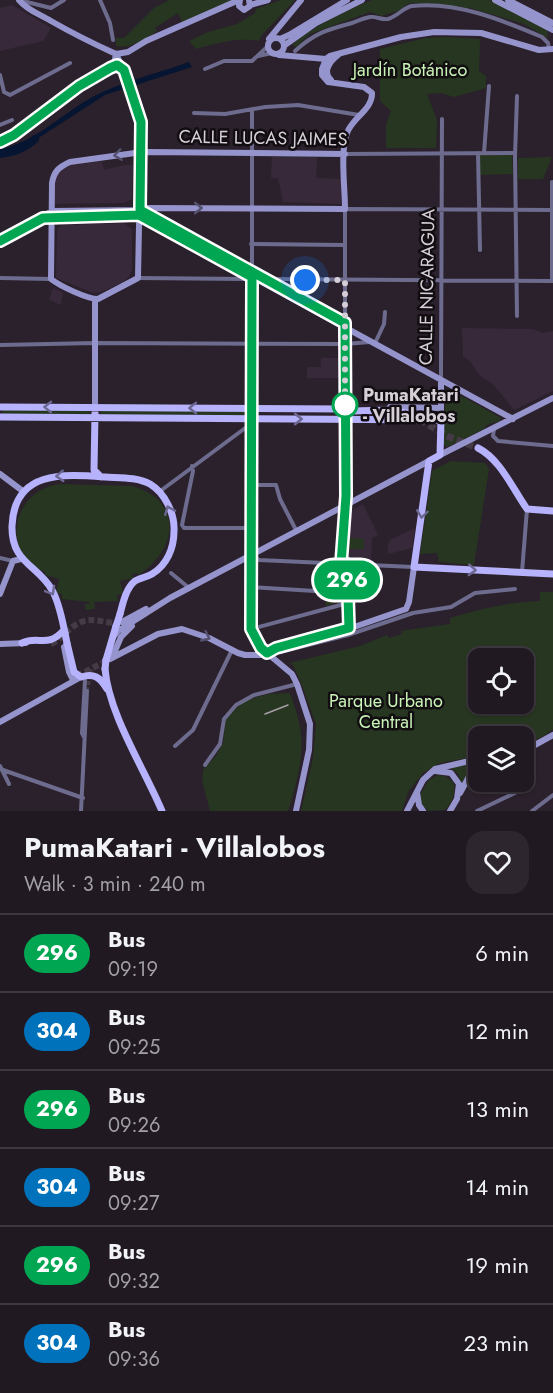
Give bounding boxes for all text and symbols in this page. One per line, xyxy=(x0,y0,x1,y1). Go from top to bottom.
park label: Jardín Botánico xyxy=(351,57,467,83)
street label: CALLE LUCAS JAIMES xyxy=(178,124,348,152)
one-way arrow xyxy=(114,149,123,161)
one-way arrow xyxy=(193,202,202,215)
street label: CALLE NICARAGUA xyxy=(413,209,441,365)
your location xyxy=(290,265,320,295)
place label: PumaKatari - Villalobos xyxy=(363,382,459,429)
marker: PumaKatari - Villalobos xyxy=(332,392,358,418)
one-way arrow xyxy=(43,401,52,414)
one-way arrow xyxy=(189,402,198,414)
one-way arrow xyxy=(294,412,303,425)
one-way arrow xyxy=(55,470,64,483)
one-way arrow xyxy=(164,506,176,517)
one-way arrow xyxy=(416,510,428,519)
line badge: 296 xyxy=(312,560,382,600)
one-way arrow xyxy=(468,563,477,576)
text: 296 xyxy=(326,565,368,595)
one-way arrow xyxy=(44,585,55,595)
one-way arrow xyxy=(199,629,210,641)
map controls xyxy=(468,648,534,792)
button: locate xyxy=(468,648,534,714)
park label: Parque Urbano Central xyxy=(329,688,443,735)
button: layers xyxy=(468,726,534,792)
text: PumaKatari - Villalobos xyxy=(24,827,325,868)
button: heart xyxy=(466,831,529,894)
text: Walk · 3 min · 240 m xyxy=(24,870,206,899)
text: Bus xyxy=(108,923,145,955)
text: 6 min xyxy=(475,937,529,969)
text: 296 xyxy=(36,938,78,968)
text: 09:19 xyxy=(108,955,158,984)
text: Bus xyxy=(108,1001,145,1033)
text: 12 min xyxy=(466,1015,529,1047)
text: 304 xyxy=(36,1016,78,1046)
text: 09:25 xyxy=(108,1033,160,1062)
text: Bus xyxy=(108,1079,145,1111)
text: 13 min xyxy=(466,1093,529,1125)
text: 296 xyxy=(36,1094,78,1124)
text: 09:26 xyxy=(108,1111,160,1140)
text: Bus xyxy=(108,1157,145,1189)
text: 14 min xyxy=(465,1171,529,1203)
text: 304 xyxy=(36,1172,78,1202)
text: 09:27 xyxy=(108,1189,159,1218)
text: Bus xyxy=(108,1235,145,1267)
text: 19 min xyxy=(465,1249,529,1281)
text: 296 xyxy=(36,1250,78,1280)
text: 09:32 xyxy=(108,1267,160,1296)
text: Bus xyxy=(108,1313,145,1345)
text: 23 min xyxy=(463,1327,529,1359)
text: 304 xyxy=(36,1328,78,1358)
text: 09:36 xyxy=(108,1345,160,1374)

